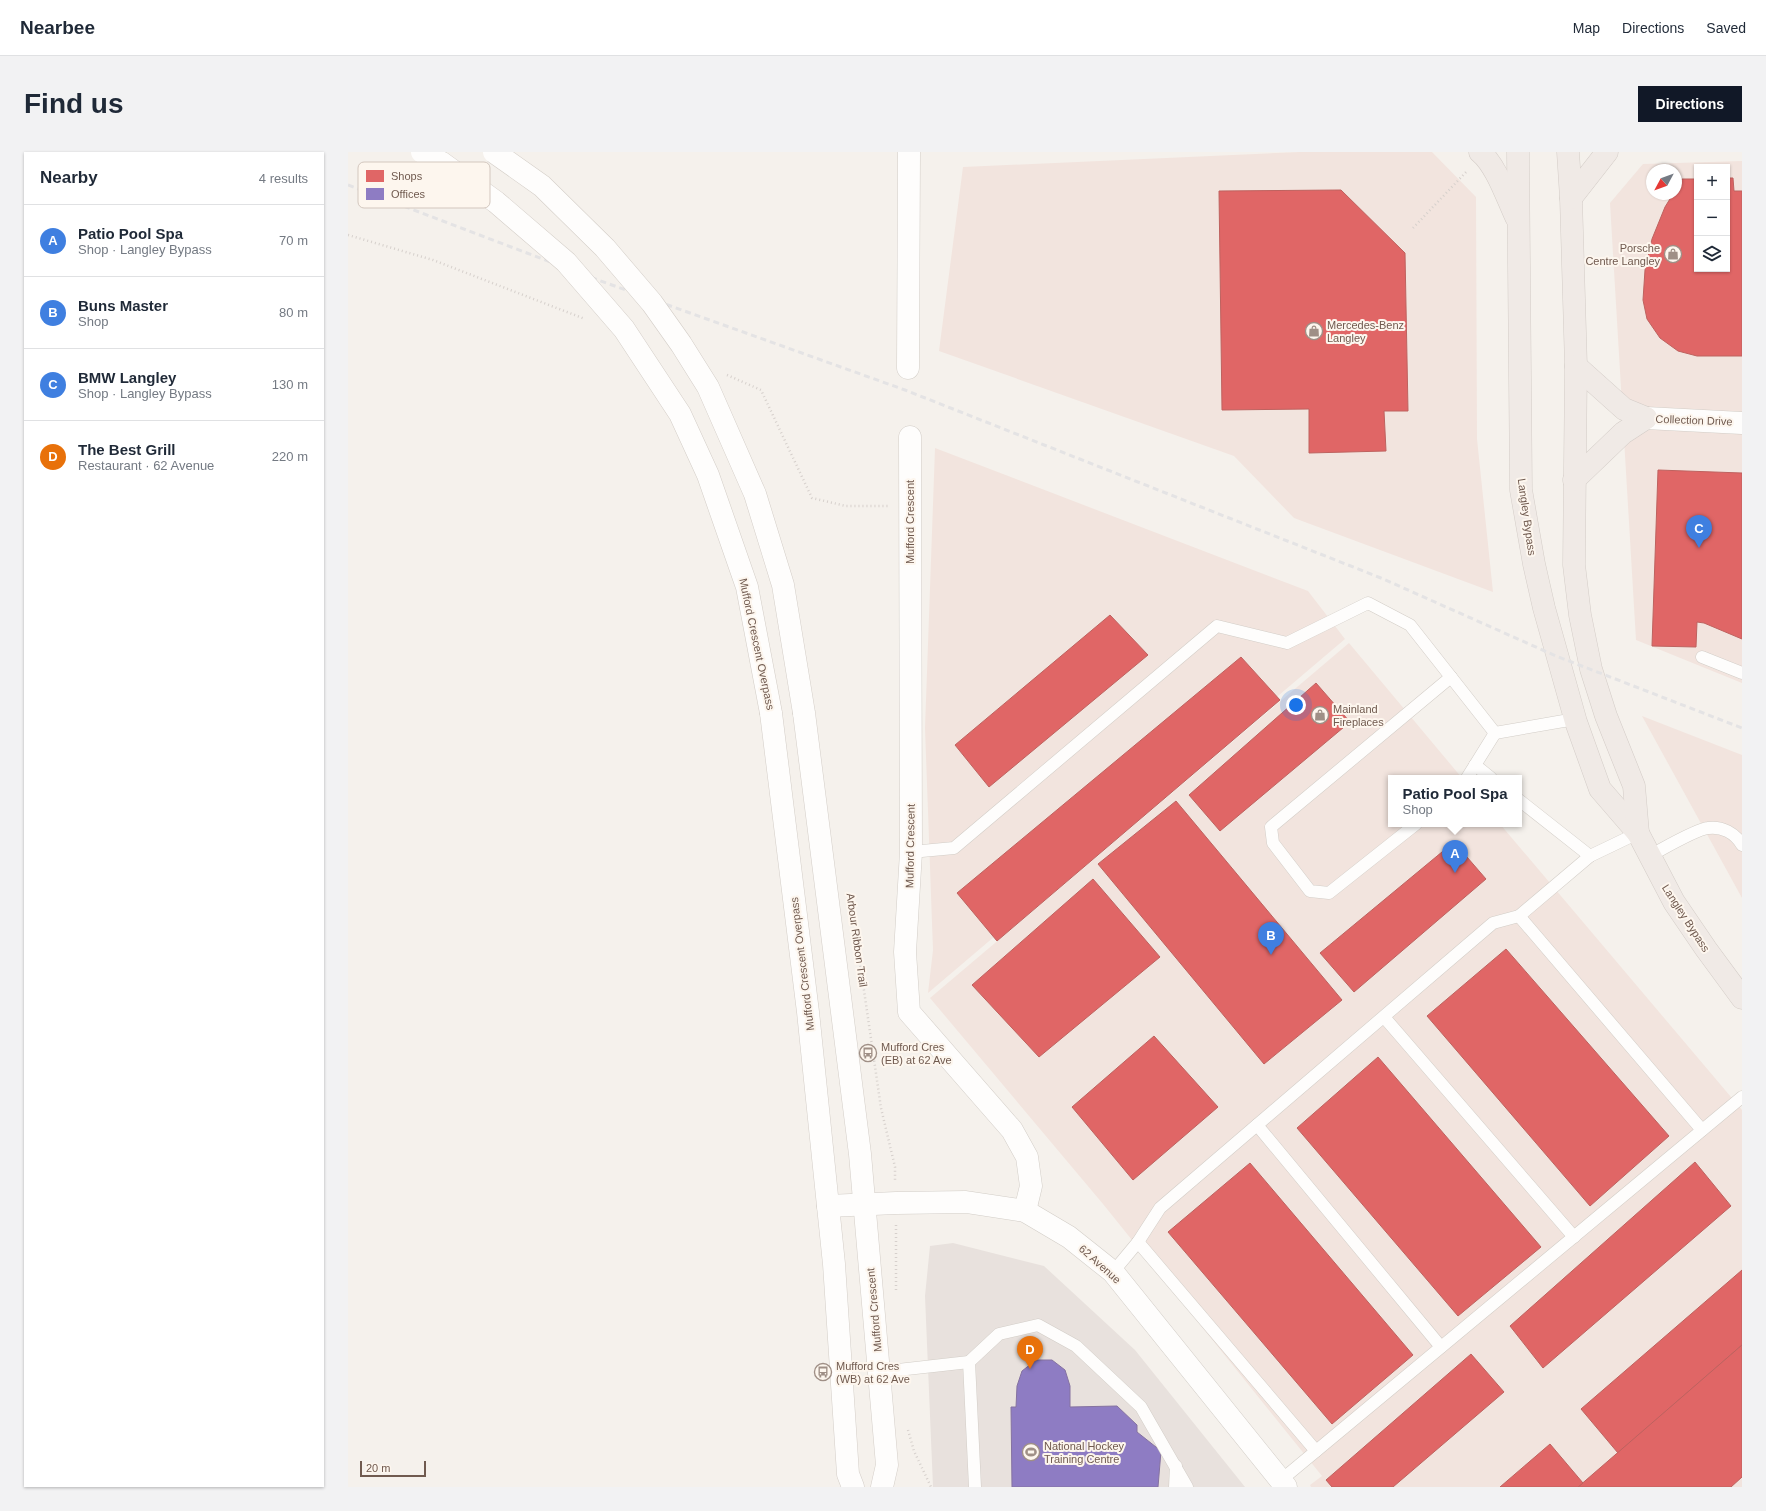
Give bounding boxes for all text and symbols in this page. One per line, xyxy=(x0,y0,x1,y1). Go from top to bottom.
text: Nearbee xyxy=(20,17,95,38)
text: Map xyxy=(1573,20,1600,36)
text: Directions xyxy=(1622,20,1684,36)
text: Saved xyxy=(1706,20,1746,36)
button: Directions xyxy=(1638,86,1742,122)
text: Find us xyxy=(24,88,124,119)
legend xyxy=(358,162,490,208)
north arrow xyxy=(1646,164,1682,200)
map controls xyxy=(1694,164,1730,272)
button: + xyxy=(1694,164,1730,200)
text: Nearby xyxy=(40,168,98,187)
text: Shops xyxy=(391,170,423,182)
text: 4 results xyxy=(259,171,308,186)
text: Offices xyxy=(391,188,426,200)
button: − xyxy=(1694,200,1730,236)
text: Patio Pool Spa xyxy=(78,225,183,242)
text: A xyxy=(48,233,58,248)
text: 70 m xyxy=(279,233,308,248)
button: layers xyxy=(1694,236,1730,272)
text: Shop · Langley Bypass xyxy=(78,242,212,257)
place label: Porsche Centre Langley xyxy=(1585,242,1660,267)
shop icon: Porsche Centre Langley xyxy=(1663,244,1683,264)
text: Buns Master xyxy=(78,297,168,314)
text: B xyxy=(48,305,58,320)
text: 80 m xyxy=(279,305,308,320)
text: Shop xyxy=(78,314,108,329)
place label: Mercedes-Benz Langley xyxy=(1327,319,1404,344)
shop icon: Mercedes-Benz Langley xyxy=(1304,321,1324,341)
text: BMW Langley xyxy=(78,369,176,386)
text: C xyxy=(48,377,58,392)
text: 130 m xyxy=(272,377,308,392)
text: Shop · Langley Bypass xyxy=(78,386,212,401)
street label: Collection Drive xyxy=(1655,413,1733,427)
text: The Best Grill xyxy=(78,441,176,458)
text: D xyxy=(48,449,58,464)
text: 220 m xyxy=(272,449,308,464)
text: Restaurant · 62 Avenue xyxy=(78,458,214,473)
street label: Langley Bypass xyxy=(1516,478,1538,557)
street label: Mufford Crescent xyxy=(904,480,916,564)
pin: C xyxy=(1686,515,1712,548)
street label: Mufford Crescent Overpass xyxy=(737,577,777,711)
your location xyxy=(1286,695,1306,715)
place label: Mainland Fireplaces xyxy=(1333,703,1384,728)
shop icon: Mainland Fireplaces xyxy=(1310,705,1330,725)
popup xyxy=(1388,775,1522,827)
text: Patio Pool Spa xyxy=(1402,785,1508,802)
text: Shop xyxy=(1402,802,1433,817)
street label: Mufford Crescent xyxy=(903,804,917,888)
pin: A xyxy=(1442,840,1468,873)
street label: Langley Bypass xyxy=(1660,882,1712,954)
street label: Arbour Ribbon Trail xyxy=(844,892,870,988)
street label: Mufford Crescent Overpass xyxy=(788,896,816,1031)
pin: B xyxy=(1258,922,1284,955)
place label: Mufford Cres (EB) at 62 Ave xyxy=(881,1041,952,1066)
bus stop icon: Mufford Cres (EB) at 62 Ave xyxy=(858,1043,878,1063)
street label: 62 Avenue xyxy=(1077,1242,1123,1286)
street label: Mufford Crescent xyxy=(864,1268,884,1352)
pin: D xyxy=(1017,1336,1043,1369)
place label: Mufford Cres (WB) at 62 Ave xyxy=(836,1360,910,1385)
bus stop icon: Mufford Cres (WB) at 62 Ave xyxy=(813,1362,833,1382)
place label: National Hockey Training Centre xyxy=(1044,1440,1125,1465)
sports icon: National Hockey Training Centre xyxy=(1021,1442,1041,1462)
scale bar xyxy=(360,1459,426,1478)
text: 20 m xyxy=(366,1462,390,1474)

